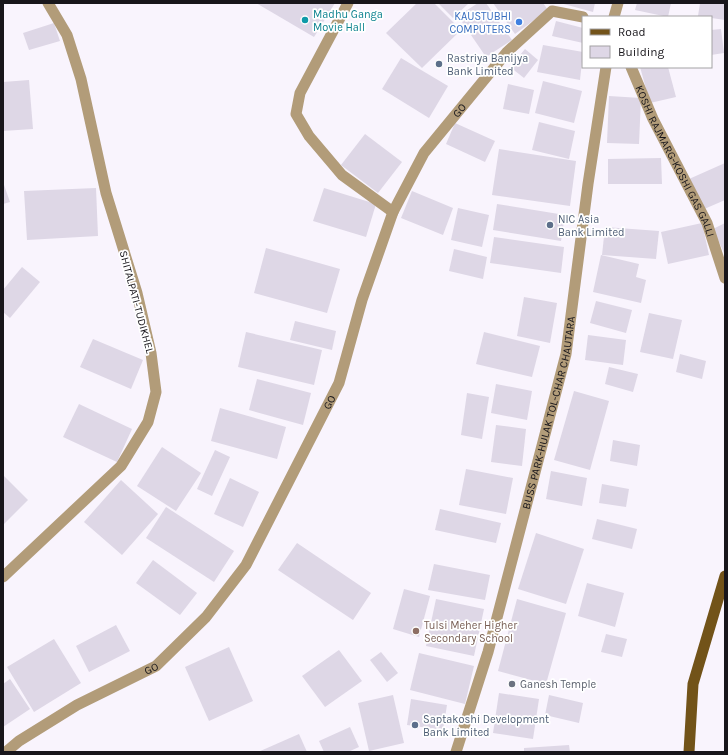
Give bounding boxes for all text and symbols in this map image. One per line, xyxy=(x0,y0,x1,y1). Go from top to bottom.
place label: Madhu Ganga Movie Hall xyxy=(313,8,383,34)
place label: KAUSTUBHI COMPUTERS xyxy=(449,10,511,36)
marker: Madhu Ganga Movie Hall xyxy=(300,15,310,25)
legend xyxy=(582,16,712,68)
marker: KAUSTUBHI COMPUTERS xyxy=(514,17,524,27)
text: Road xyxy=(618,25,646,39)
text: Building xyxy=(618,45,665,59)
place label: Rastriya Banijya Bank Limited xyxy=(447,52,528,78)
marker: Rastriya Banijya Bank Limited xyxy=(434,59,444,69)
street label: KOSHI RAJMARG-KOSHI GAS GALLI xyxy=(632,83,717,239)
street label: GO xyxy=(450,101,469,120)
place label: NIC Asia Bank Limited xyxy=(558,213,625,239)
marker: NIC Asia Bank Limited xyxy=(545,220,555,230)
street label: SHITALPATI-TUDIKHEL xyxy=(117,249,157,356)
street label: BUSS PARK-HULAK TOL-CHAR CHAUTARA xyxy=(520,315,578,511)
street label: GO xyxy=(321,393,339,412)
place label: Tulsi Meher Higher Secondary School xyxy=(424,619,517,645)
marker: Tulsi Meher Higher Secondary School xyxy=(411,626,421,636)
street label: GO xyxy=(142,660,161,678)
place label: Ganesh Temple xyxy=(520,678,597,691)
marker: Ganesh Temple xyxy=(507,679,517,689)
place label: Saptakoshi Development Bank Limited xyxy=(423,713,549,739)
marker: Saptakoshi Development Bank Limited xyxy=(410,720,420,730)

